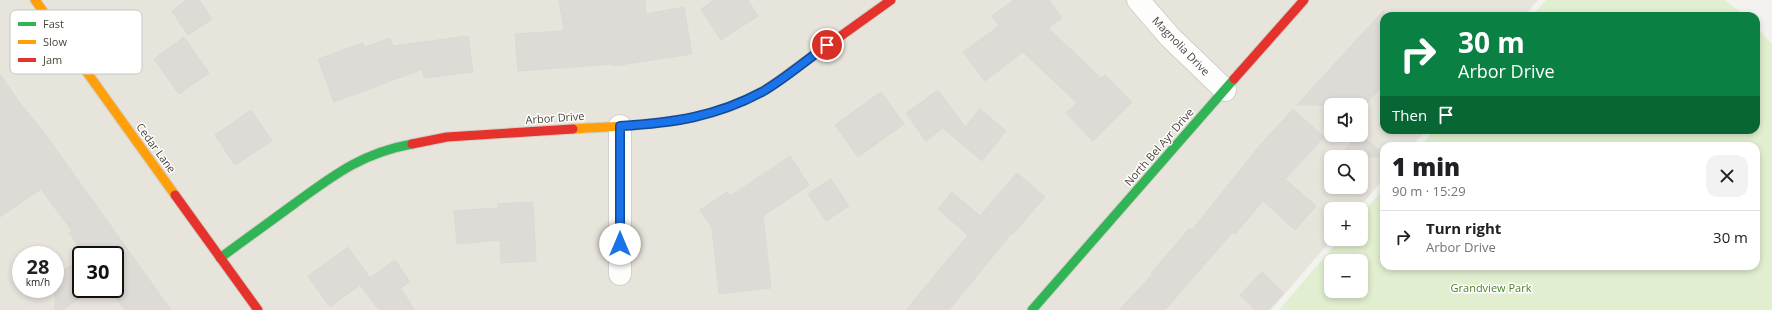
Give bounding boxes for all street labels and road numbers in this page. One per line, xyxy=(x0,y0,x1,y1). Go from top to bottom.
street label: Magnolia Drive xyxy=(1149,13,1213,78)
street label: North Bel Ayr Drive xyxy=(1121,105,1197,189)
street label: Arbor Drive xyxy=(525,108,585,127)
street label: Cedar Lane xyxy=(133,120,180,176)

